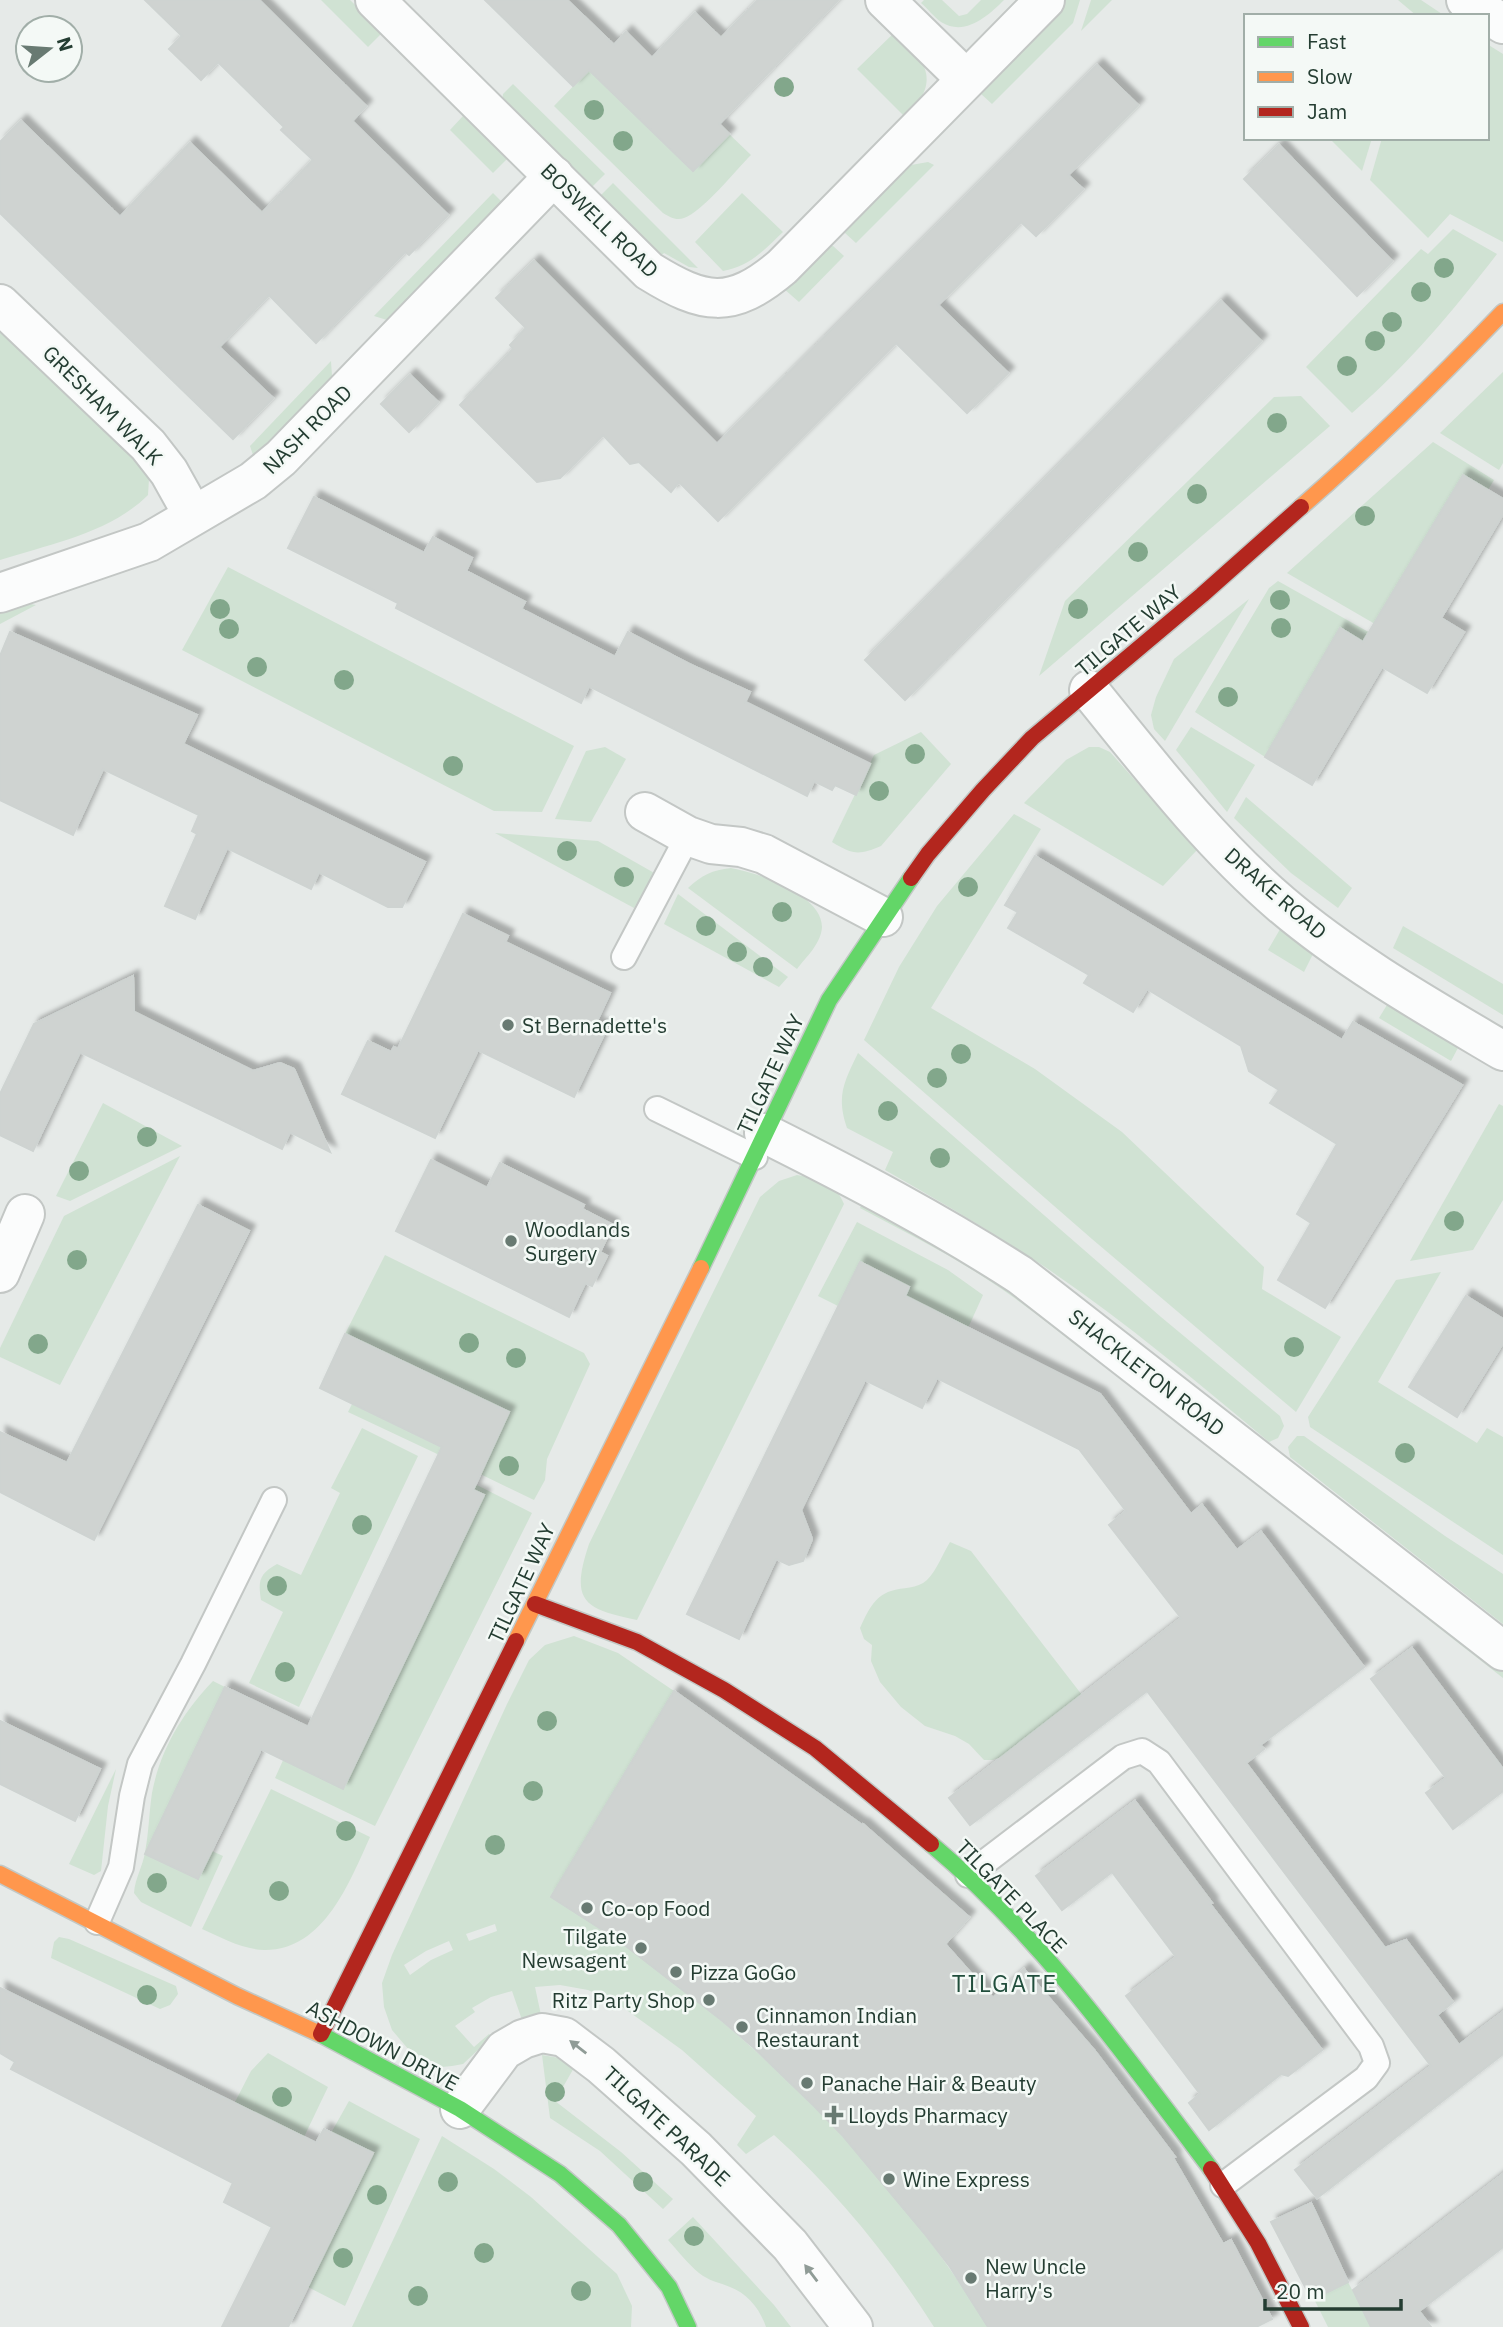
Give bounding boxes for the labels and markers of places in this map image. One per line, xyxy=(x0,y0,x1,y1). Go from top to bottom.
place label: St Bernadette's xyxy=(522,1011,667,1039)
marker: St Bernadette's xyxy=(500,1017,516,1033)
place label: Woodlands Surgery xyxy=(525,1215,630,1267)
marker: Woodlands Surgery xyxy=(503,1233,519,1249)
place label: Co-op Food xyxy=(601,1894,710,1922)
marker: Co-op Food xyxy=(579,1900,595,1916)
place label: Tilgate Newsagent xyxy=(521,1922,627,1974)
marker: Tilgate Newsagent xyxy=(633,1940,649,1956)
place label: Pizza GoGo xyxy=(690,1958,796,1986)
marker: Pizza GoGo xyxy=(668,1964,684,1980)
place label: Ritz Party Shop xyxy=(552,1986,695,2014)
marker: Ritz Party Shop xyxy=(701,1992,717,2008)
place label: Cinnamon Indian Restaurant xyxy=(756,2001,917,2053)
marker: Cinnamon Indian Restaurant xyxy=(734,2019,750,2035)
place label: Panache Hair & Beauty xyxy=(821,2069,1037,2097)
marker: Panache Hair & Beauty xyxy=(799,2075,815,2091)
place label: Lloyds Pharmacy xyxy=(848,2101,1008,2129)
marker: Lloyds Pharmacy xyxy=(826,2107,842,2123)
place label: Wine Express xyxy=(903,2165,1030,2193)
marker: Wine Express xyxy=(881,2171,897,2187)
place label: New Uncle Harry's xyxy=(985,2252,1086,2304)
marker: New Uncle Harry's xyxy=(963,2270,979,2286)

